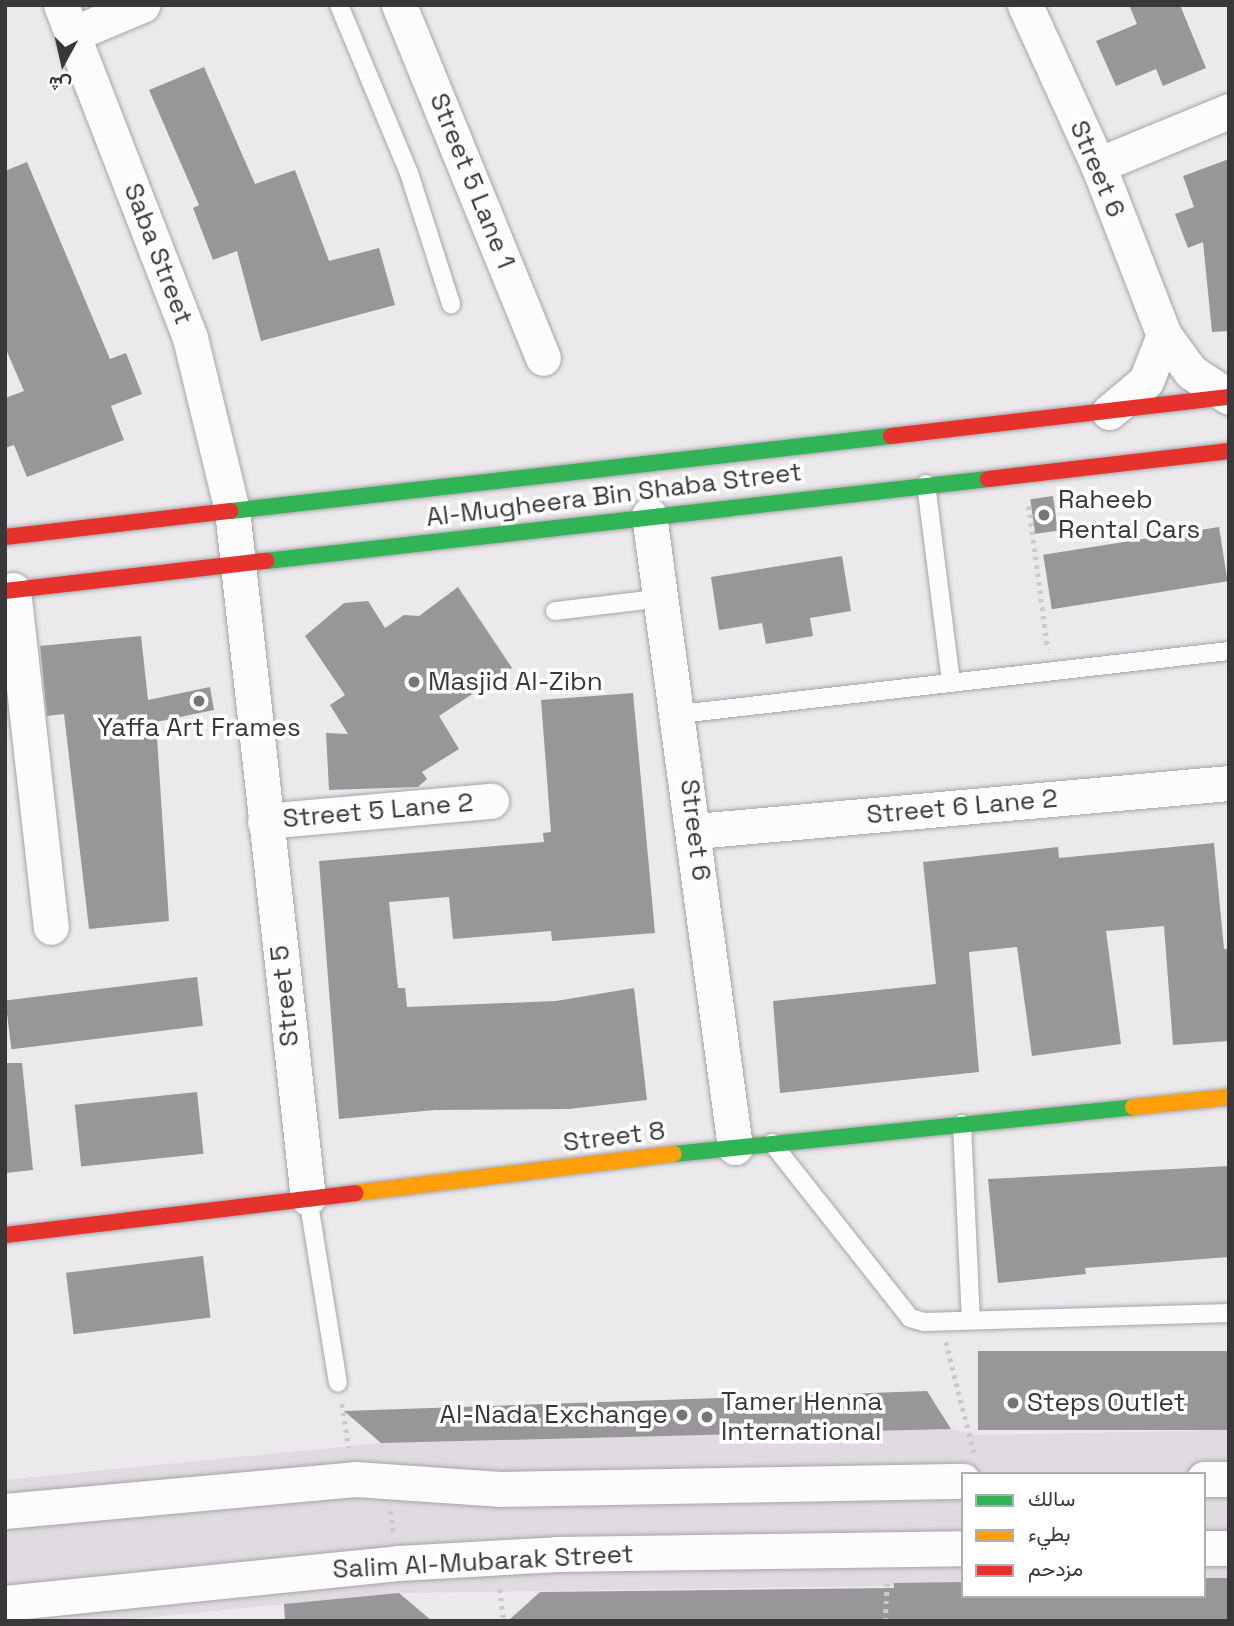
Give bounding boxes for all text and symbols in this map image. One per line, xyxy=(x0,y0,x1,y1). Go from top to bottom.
north arrow xyxy=(28,28,98,98)
text: ش xyxy=(47,70,73,98)
street label: Street 5 Lane 1 xyxy=(423,89,521,273)
street label: Street 6 xyxy=(1063,116,1131,222)
street label: Saba Street xyxy=(117,179,199,329)
street label: Al-Mugheera Bin Shaba Street xyxy=(424,456,804,534)
place label: Raheeb Rental Cars xyxy=(1058,484,1200,546)
marker: Raheeb Rental Cars xyxy=(1036,507,1052,523)
place label: Masjid Al-Zibn xyxy=(428,666,603,698)
marker: Masjid Al-Zibn xyxy=(406,674,422,690)
marker: Yaffa Art Frames xyxy=(191,693,207,709)
place label: Yaffa Art Frames xyxy=(97,712,301,744)
street label: Street 6 xyxy=(673,777,717,883)
street label: Street 6 Lane 2 xyxy=(865,783,1059,831)
street label: Street 5 Lane 2 xyxy=(281,787,475,835)
street label: Street 5 xyxy=(264,944,306,1048)
street label: Street 8 xyxy=(561,1115,667,1159)
place label: Tamer Henna International xyxy=(721,1386,882,1448)
place label: Steps Outlet xyxy=(1027,1387,1185,1419)
marker: Steps Outlet xyxy=(1005,1395,1021,1411)
place label: Al-Nada Exchange xyxy=(440,1399,668,1431)
marker: Al-Nada Exchange xyxy=(674,1407,690,1423)
marker: Tamer Henna International xyxy=(699,1409,715,1425)
legend xyxy=(961,1472,1206,1598)
text: سالك xyxy=(1028,1485,1075,1512)
text: بطيء xyxy=(1028,1520,1071,1547)
street label: Salim Al-Mubarak Street xyxy=(331,1539,635,1585)
text: مزدحم xyxy=(1028,1555,1083,1582)

